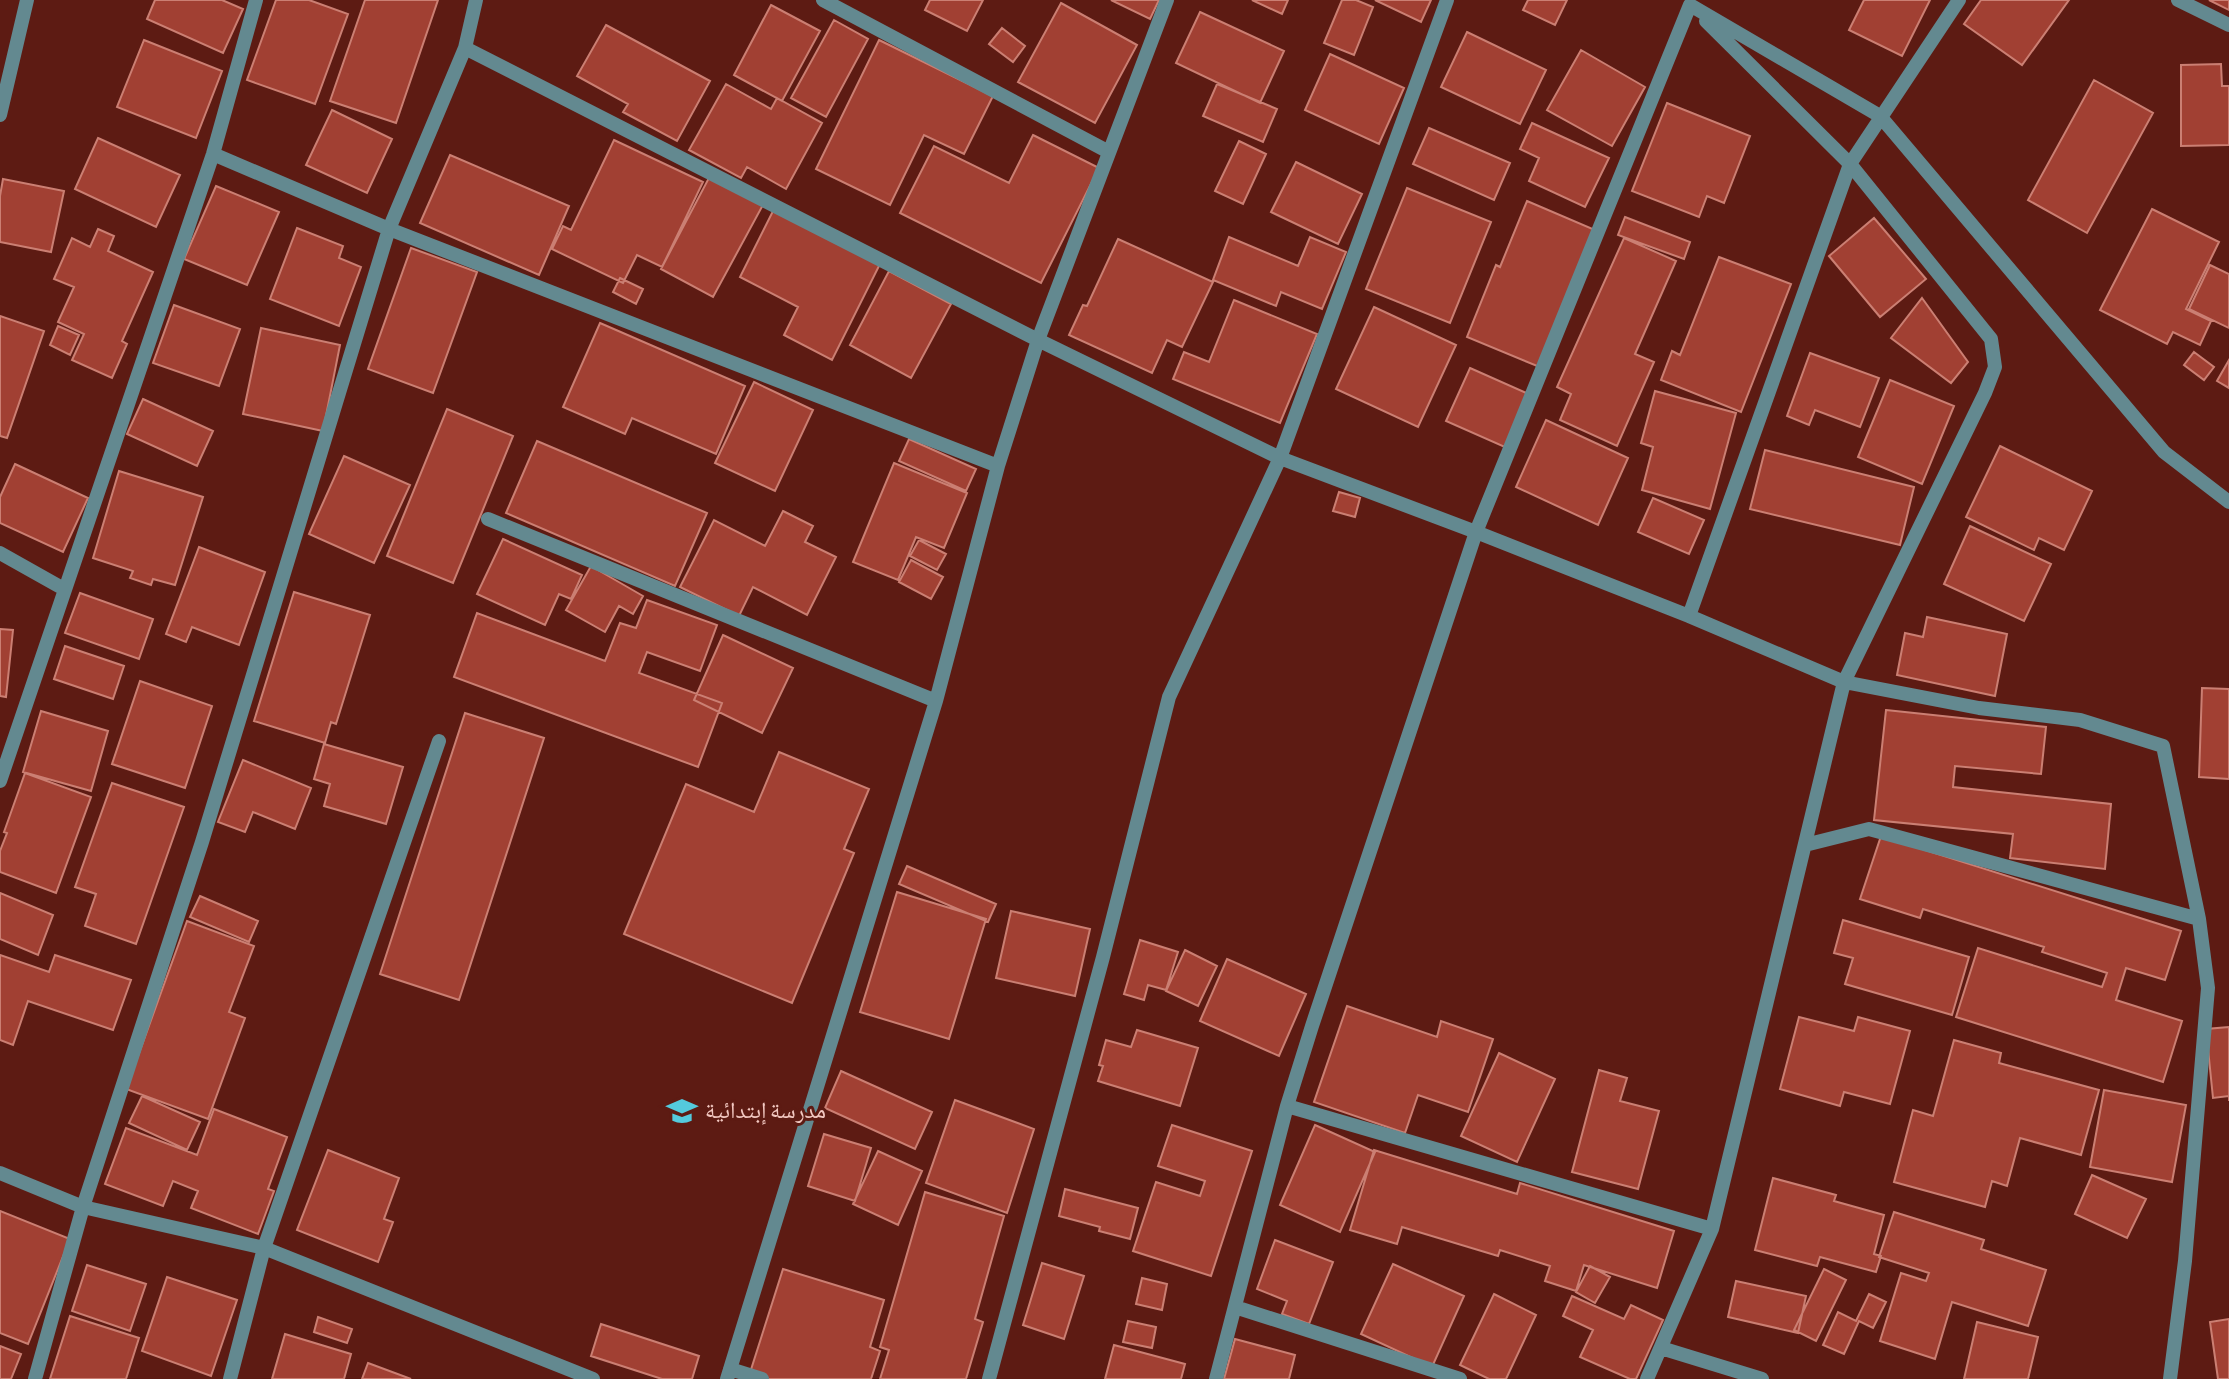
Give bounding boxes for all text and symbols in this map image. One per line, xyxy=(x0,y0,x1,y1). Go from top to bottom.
school or university icon: مدرسة إبتدائية xyxy=(665,1094,699,1128)
place label: مدرسة إبتدائية xyxy=(705,1097,826,1125)

